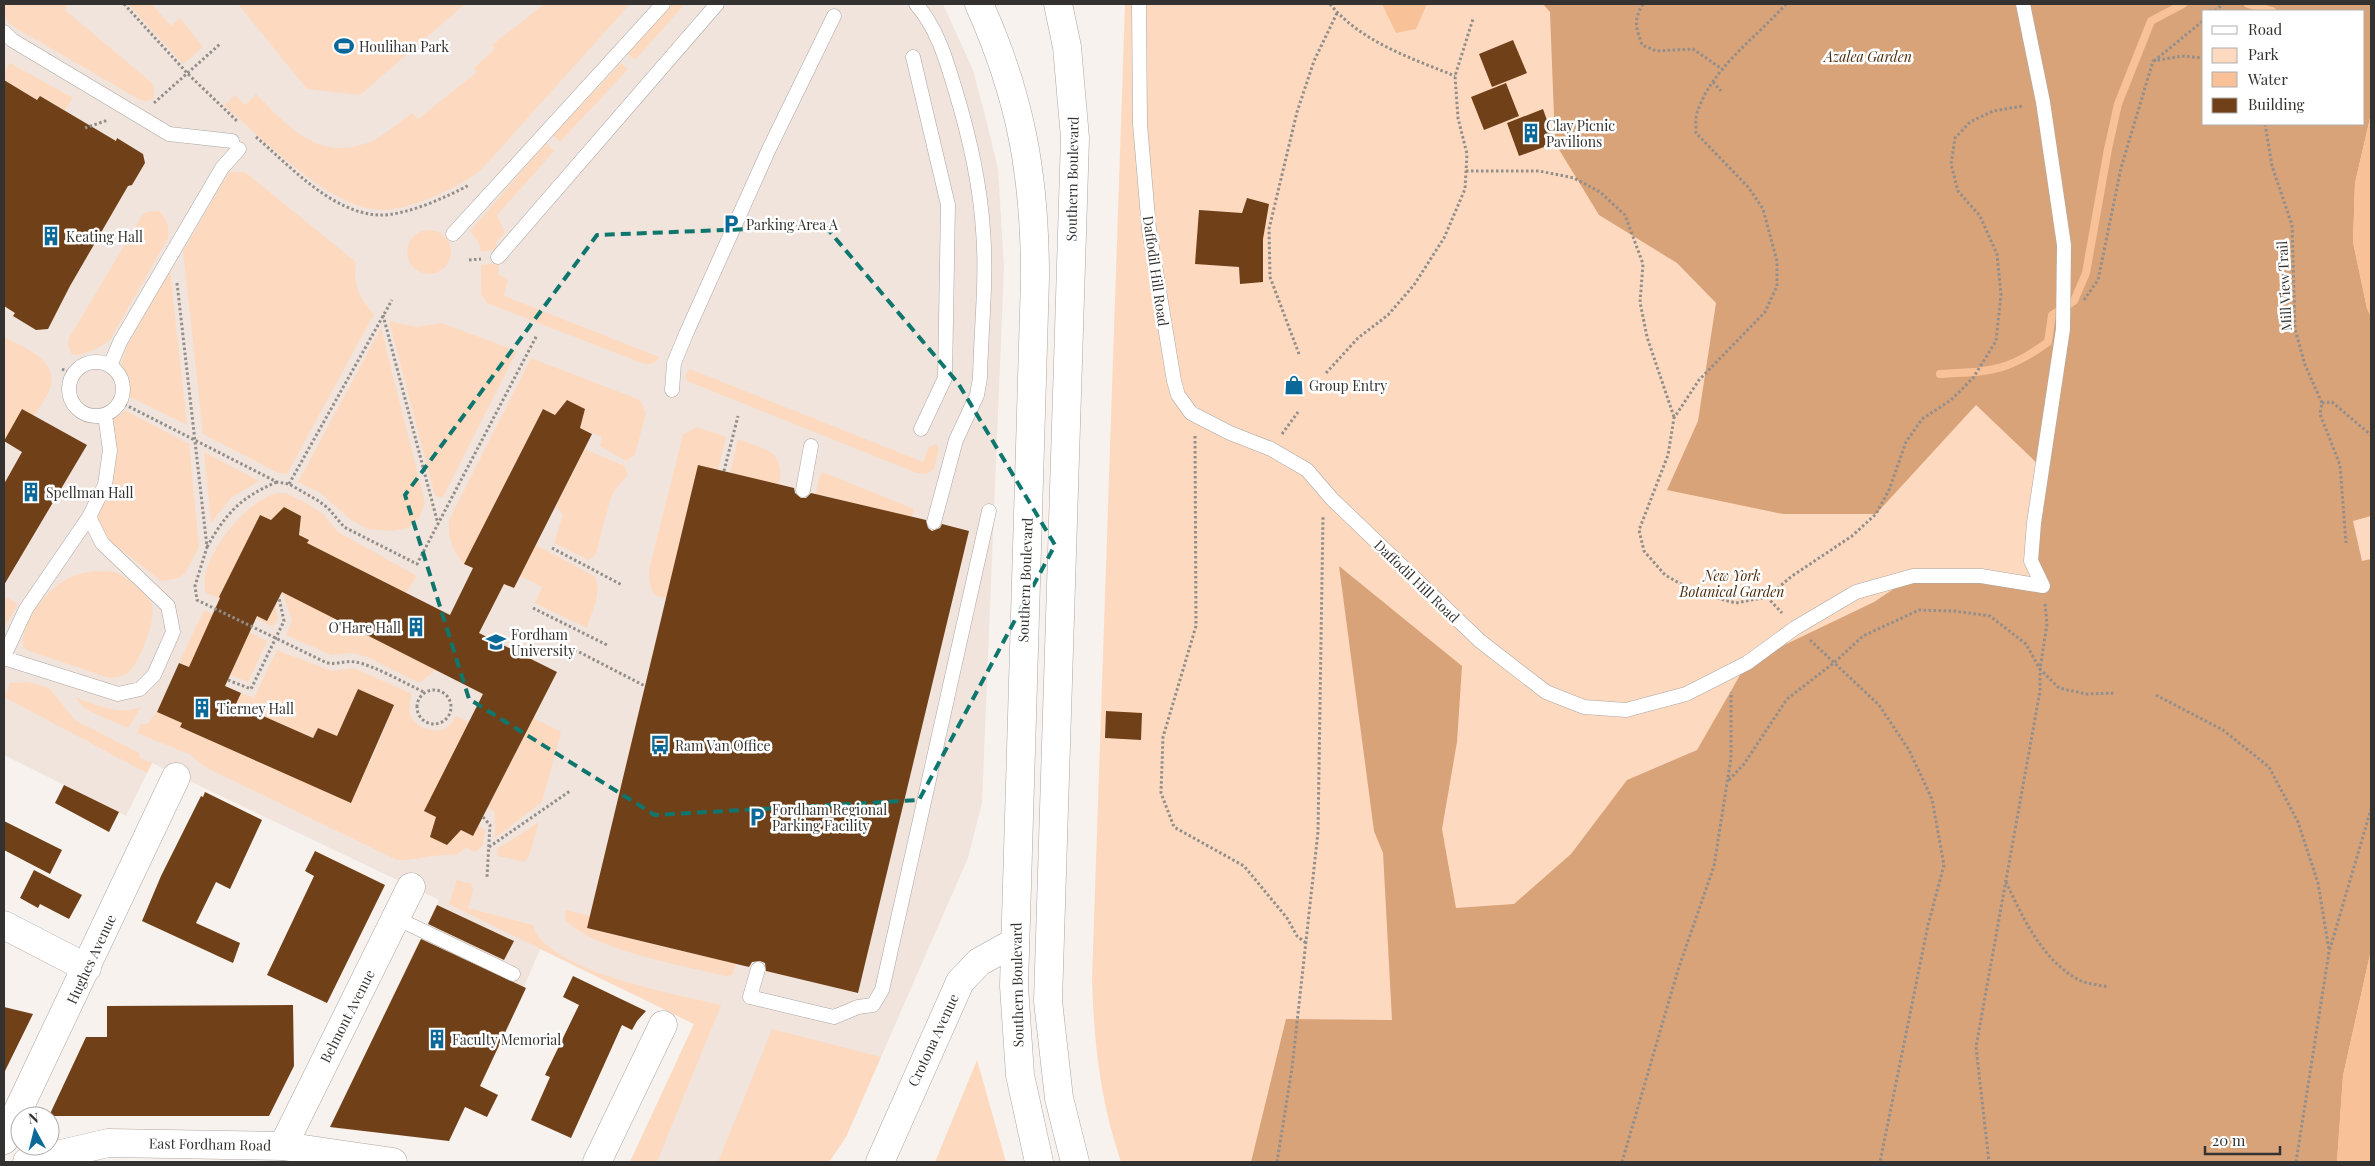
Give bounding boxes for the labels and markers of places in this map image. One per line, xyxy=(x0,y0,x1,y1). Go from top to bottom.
sports icon: Houlihan Park xyxy=(333,35,355,57)
place label: Houlihan Park xyxy=(359,37,449,56)
place label: Clay Picnic Pavilions xyxy=(1546,116,1615,151)
building icon: Clay Picnic Pavilions xyxy=(1520,122,1542,144)
parking icon: Parking Area A xyxy=(720,213,742,235)
place label: Parking Area A xyxy=(746,215,838,234)
building icon: Keating Hall xyxy=(40,225,62,247)
place label: Keating Hall xyxy=(66,227,143,246)
shop icon: Group Entry xyxy=(1283,374,1305,396)
place label: Group Entry xyxy=(1309,376,1387,395)
building icon: Spellman Hall xyxy=(20,481,42,503)
place label: Spellman Hall xyxy=(46,483,134,502)
building icon: O'Hare Hall xyxy=(405,616,427,638)
place label: O'Hare Hall xyxy=(328,618,401,637)
place label: Fordham University xyxy=(511,625,575,660)
school or university icon: Fordham University xyxy=(485,631,507,653)
building icon: Tierney Hall xyxy=(191,697,213,719)
place label: Tierney Hall xyxy=(217,699,294,718)
bus stop icon: Ram Van Office xyxy=(649,734,671,756)
place label: Ram Van Office xyxy=(675,736,771,755)
place label: Fordham Regional Parking Facility xyxy=(772,800,887,835)
parking icon: Fordham Regional Parking Facility xyxy=(746,806,768,828)
building icon: Faculty Memorial xyxy=(426,1028,448,1050)
place label: Faculty Memorial xyxy=(452,1030,561,1049)

